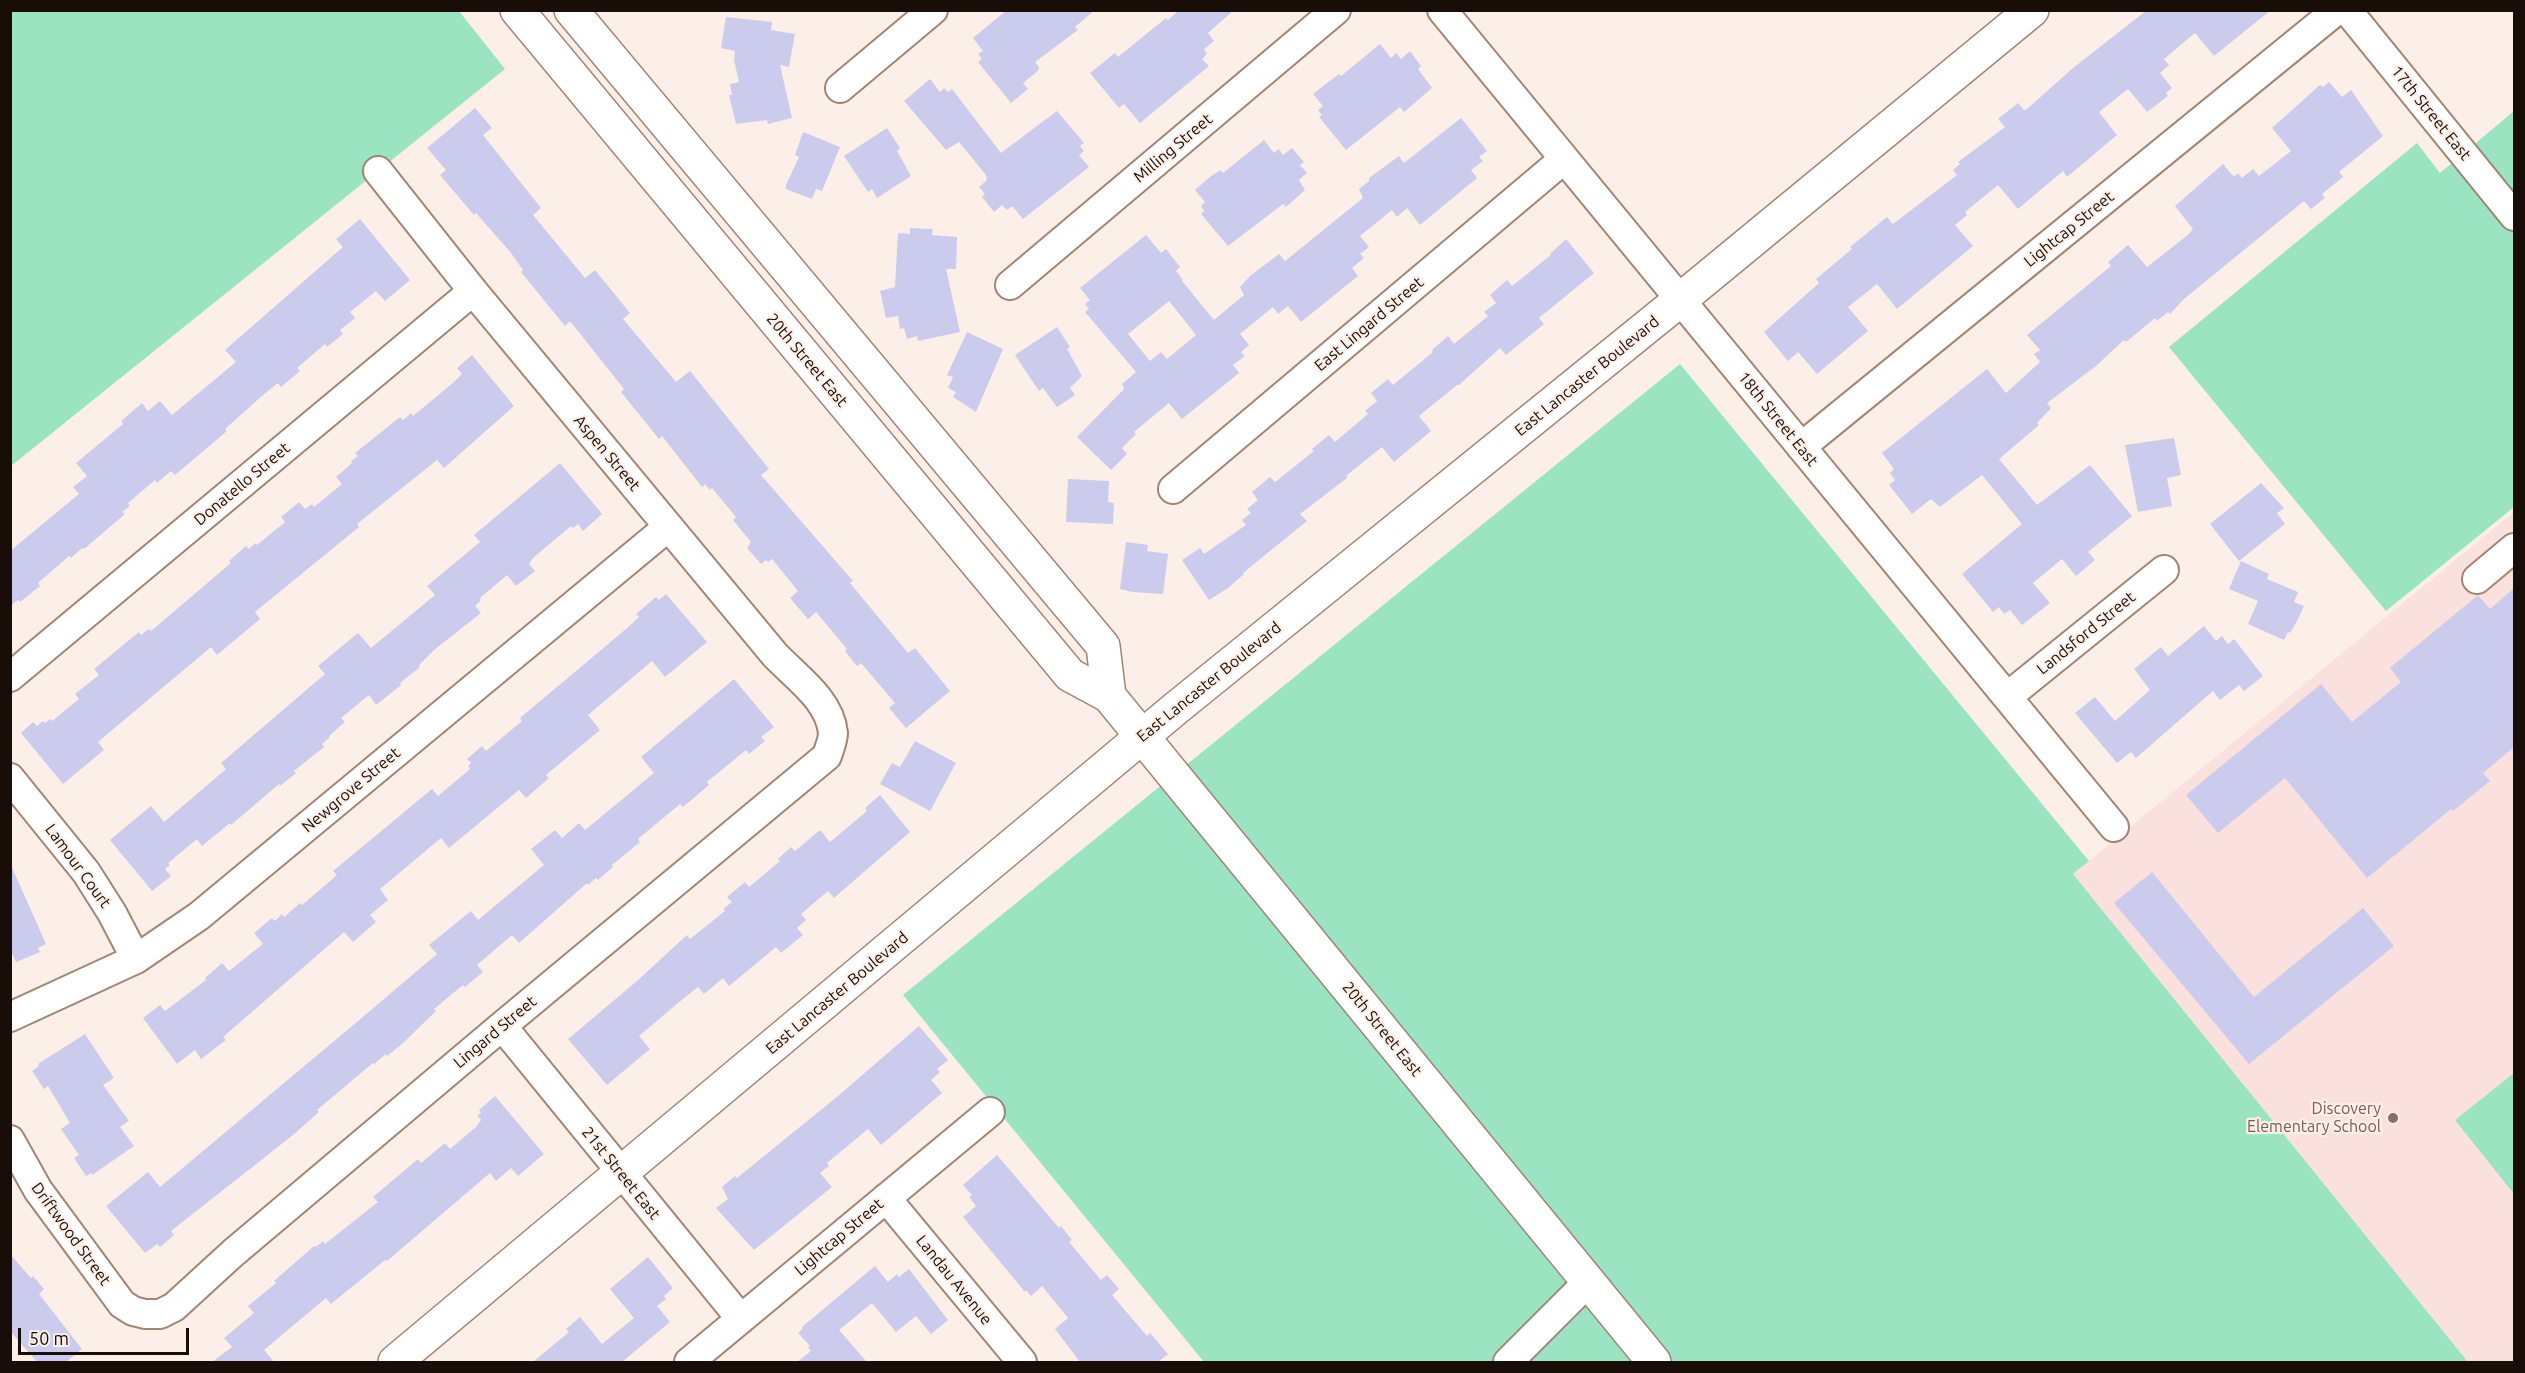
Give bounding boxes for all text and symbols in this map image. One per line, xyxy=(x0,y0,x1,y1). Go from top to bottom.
street label: 17th Street East xyxy=(2387,62,2475,164)
street label: Milling Street xyxy=(1130,110,1216,186)
street label: Lightcap Street xyxy=(2020,187,2118,271)
street label: East Lingard Street xyxy=(1311,273,1427,375)
street label: 20th Street East xyxy=(762,309,852,411)
street label: East Lancaster Boulevard xyxy=(1511,312,1663,440)
street label: 18th Street East xyxy=(1734,368,1822,470)
street label: Aspen Street xyxy=(570,411,644,495)
street label: Donatello Street xyxy=(190,438,294,530)
street label: Landsford Street xyxy=(2033,587,2139,679)
street label: East Lancaster Boulevard xyxy=(1133,618,1285,746)
street label: Newgrove Street xyxy=(298,743,404,837)
street label: Lamour Court xyxy=(41,820,115,912)
street label: East Lancaster Boulevard xyxy=(762,928,912,1058)
street label: 20th Street East xyxy=(1338,978,1426,1080)
street label: Lingard Street xyxy=(450,992,540,1072)
place label: Discovery Elementary School xyxy=(2247,1099,2381,1137)
marker: Discovery Elementary School xyxy=(2386,1111,2400,1125)
street label: 21st Street East xyxy=(578,1123,664,1223)
street label: Driftwood Street xyxy=(27,1179,115,1289)
street label: Lightcap Street xyxy=(791,1194,887,1280)
street label: Landau Avenue xyxy=(912,1231,996,1329)
scale bar xyxy=(21,1316,192,1354)
text: 50 m xyxy=(29,1328,69,1348)

